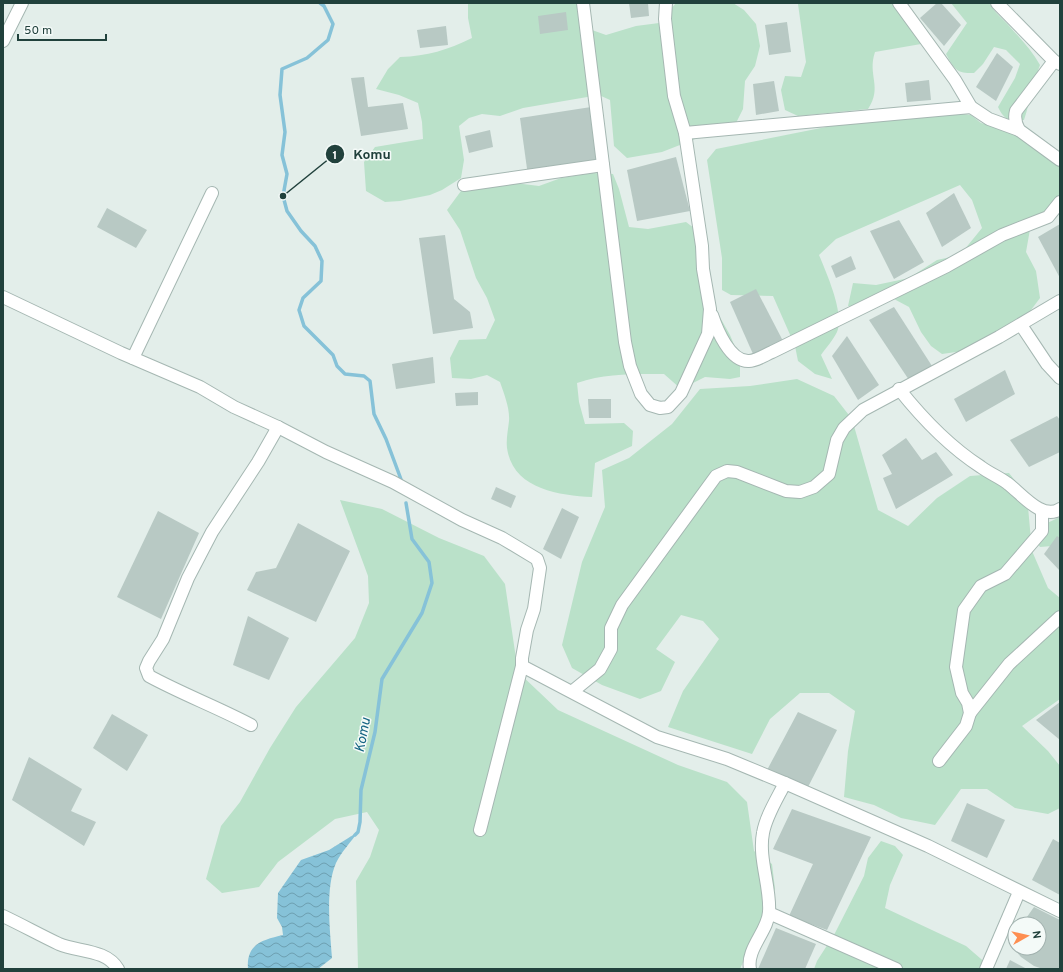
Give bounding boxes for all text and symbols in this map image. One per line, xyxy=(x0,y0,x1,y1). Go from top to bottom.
scale bar xyxy=(18,16,106,42)
text: 50 m xyxy=(24,23,52,39)
callout: Komu xyxy=(325,141,399,167)
text: Komu xyxy=(353,147,391,164)
text: 1 xyxy=(333,148,337,164)
water label: Komu xyxy=(352,716,375,754)
north arrow xyxy=(1007,916,1047,956)
text: N xyxy=(1028,930,1043,940)

